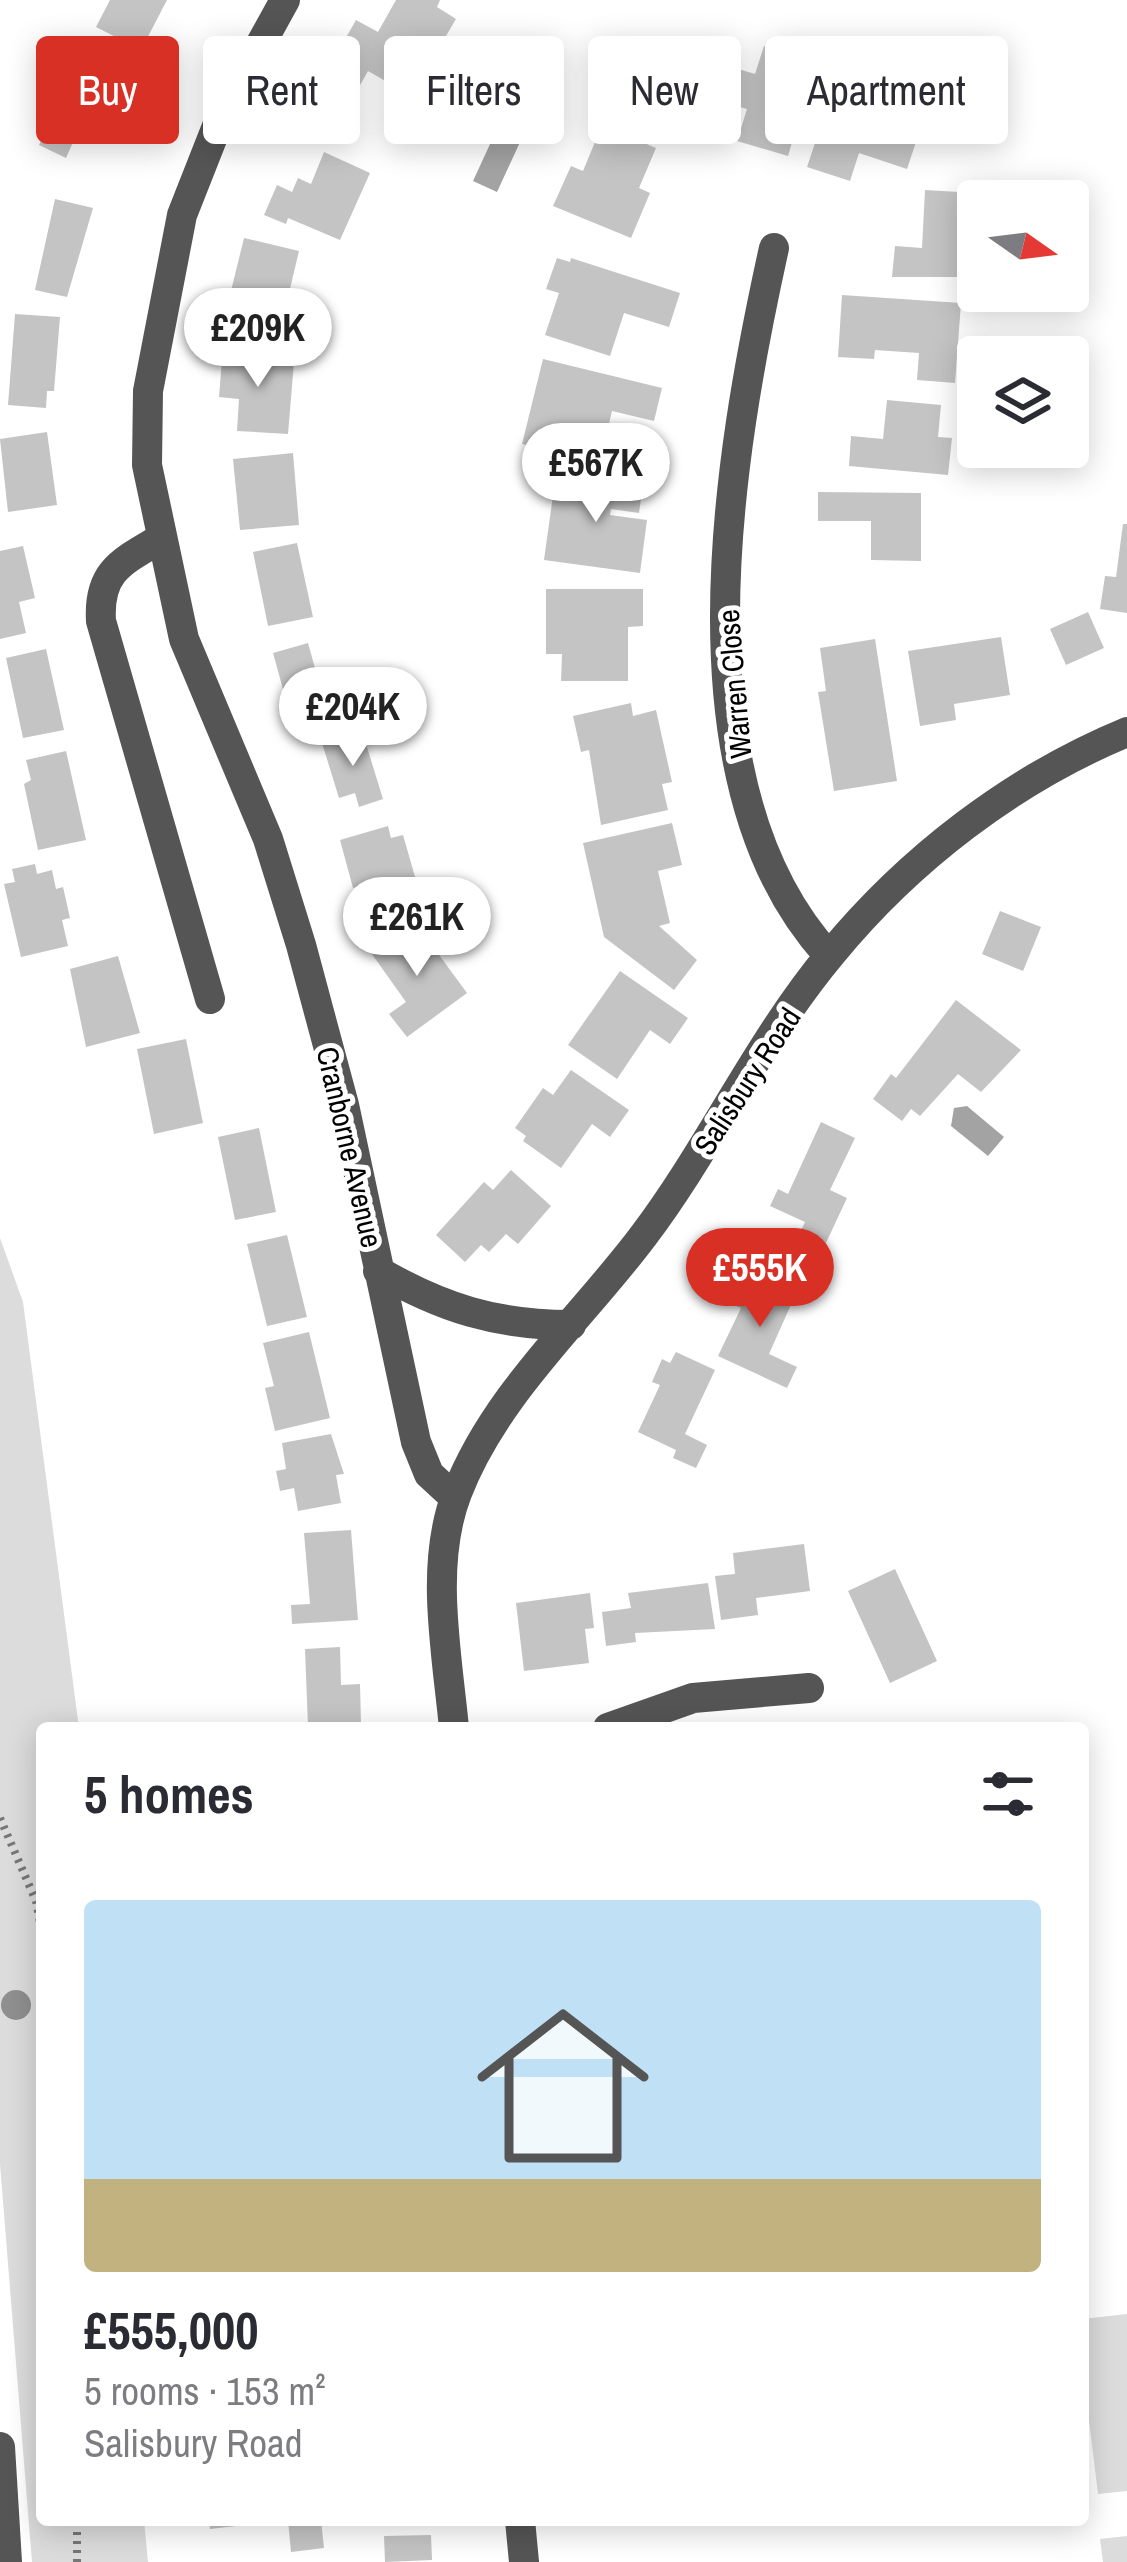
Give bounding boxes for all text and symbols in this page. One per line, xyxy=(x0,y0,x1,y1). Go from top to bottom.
chip: Buy xyxy=(36,36,179,144)
chip: Rent xyxy=(203,36,360,144)
chip: Filters xyxy=(384,36,564,144)
chip: New xyxy=(588,36,741,144)
chip: Apartment xyxy=(765,36,1008,144)
north arrow xyxy=(957,180,1089,312)
map controls xyxy=(957,180,1089,468)
pin: £209K xyxy=(174,288,342,390)
text: £209K xyxy=(211,301,305,353)
button: layers xyxy=(957,336,1089,468)
pin: £567K xyxy=(512,423,680,525)
text: £567K xyxy=(549,436,643,488)
street label: Warren Close xyxy=(708,608,760,760)
pin: £204K xyxy=(269,667,437,769)
text: £204K xyxy=(306,680,400,732)
pin: £261K xyxy=(333,877,501,979)
text: £261K xyxy=(370,890,464,942)
street label: Salisbury Road xyxy=(684,1000,810,1162)
street label: Cranborne Avenue xyxy=(307,1043,393,1251)
pin: £555K xyxy=(676,1228,844,1330)
text: £555K xyxy=(713,1241,807,1293)
text: 5 homes xyxy=(84,1760,254,1829)
icon: filters xyxy=(975,1761,1041,1827)
icon: home xyxy=(455,1978,671,2194)
text: £555,000 xyxy=(84,2296,258,2365)
text: 5 rooms · 153 m² xyxy=(84,2365,326,2417)
text: Salisbury Road xyxy=(84,2417,303,2469)

